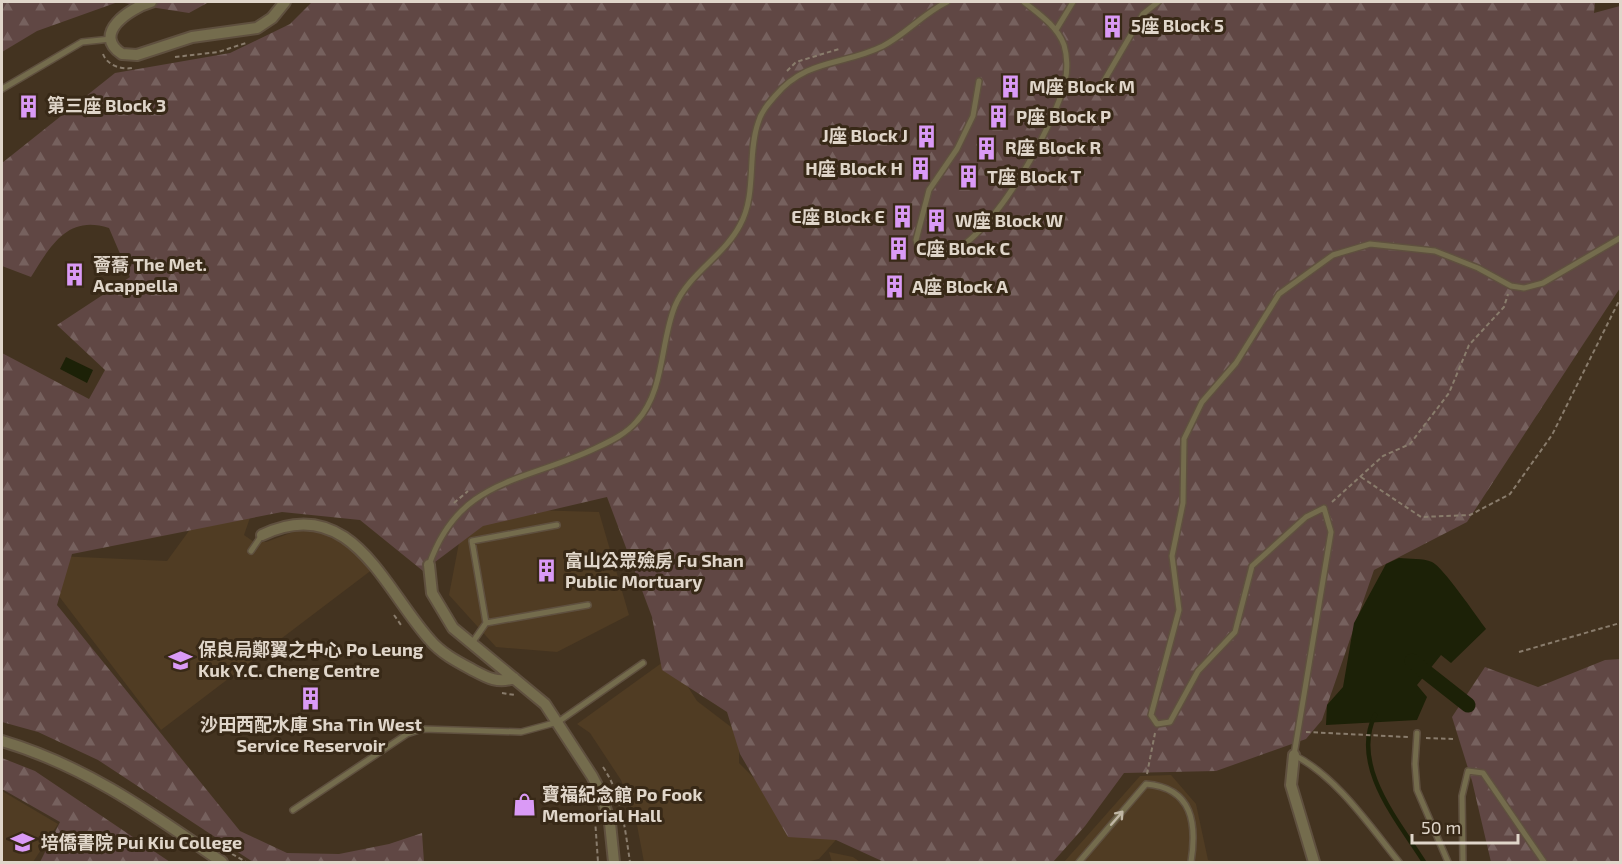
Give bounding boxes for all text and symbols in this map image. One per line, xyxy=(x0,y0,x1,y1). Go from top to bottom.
building icon: 5座 Block 5 xyxy=(1100,13,1126,39)
place label: 5座 Block 5 xyxy=(1131,14,1224,36)
building icon: M座 Block M xyxy=(998,74,1024,100)
place label: M座 Block M xyxy=(1029,75,1135,97)
building icon: 第三座 Block 3 xyxy=(16,93,42,119)
place label: 第三座 Block 3 xyxy=(47,94,166,116)
building icon: P座 Block P xyxy=(985,104,1011,130)
place label: P座 Block P xyxy=(1016,105,1111,127)
building icon: J座 Block J xyxy=(913,123,939,149)
place label: J座 Block J xyxy=(822,124,908,146)
building icon: R座 Block R xyxy=(974,135,1000,161)
place label: R座 Block R xyxy=(1005,136,1102,158)
building icon: H座 Block H xyxy=(908,156,934,182)
place label: H座 Block H xyxy=(805,157,903,179)
building icon: T座 Block T xyxy=(956,164,982,190)
place label: T座 Block T xyxy=(987,165,1081,187)
building icon: E座 Block E xyxy=(890,204,916,230)
place label: E座 Block E xyxy=(791,205,885,227)
building icon: W座 Block W xyxy=(924,208,950,234)
place label: W座 Block W xyxy=(955,209,1063,231)
building icon: C座 Block C xyxy=(885,236,911,262)
place label: C座 Block C xyxy=(916,237,1011,259)
place label: 薈蕎 The Met. Acappella xyxy=(93,253,207,296)
building icon: 薈蕎 The Met. Acappella xyxy=(62,262,88,288)
building icon: A座 Block A xyxy=(881,274,907,300)
place label: A座 Block A xyxy=(912,275,1008,297)
place label: 富山公眾殮房 Fu Shan Public Mortuary xyxy=(565,549,744,592)
building icon: 富山公眾殮房 Fu Shan Public Mortuary xyxy=(534,558,560,584)
place label: 保良局鄭翼之中心 Po Leung Kuk Y.C. Cheng Centre xyxy=(198,638,424,681)
school or university icon: 保良局鄭翼之中心 Po Leung Kuk Y.C. Cheng Centre xyxy=(167,647,193,673)
building icon: 沙田西配水庫 Sha Tin West Service Reservoir xyxy=(298,686,324,712)
place label: 沙田西配水庫 Sha Tin West Service Reservoir xyxy=(200,713,422,756)
place label: 寶福紀念館 Po Fook Memorial Hall xyxy=(542,783,703,826)
shop icon: 寶福紀念館 Po Fook Memorial Hall xyxy=(511,792,537,818)
scale bar xyxy=(1412,807,1518,845)
one-way arrow xyxy=(1110,811,1124,826)
text: 50 m xyxy=(1421,816,1461,838)
school or university icon: 培僑書院 Pui Kiu College xyxy=(10,830,36,856)
place label: 培僑書院 Pui Kiu College xyxy=(41,831,242,853)

